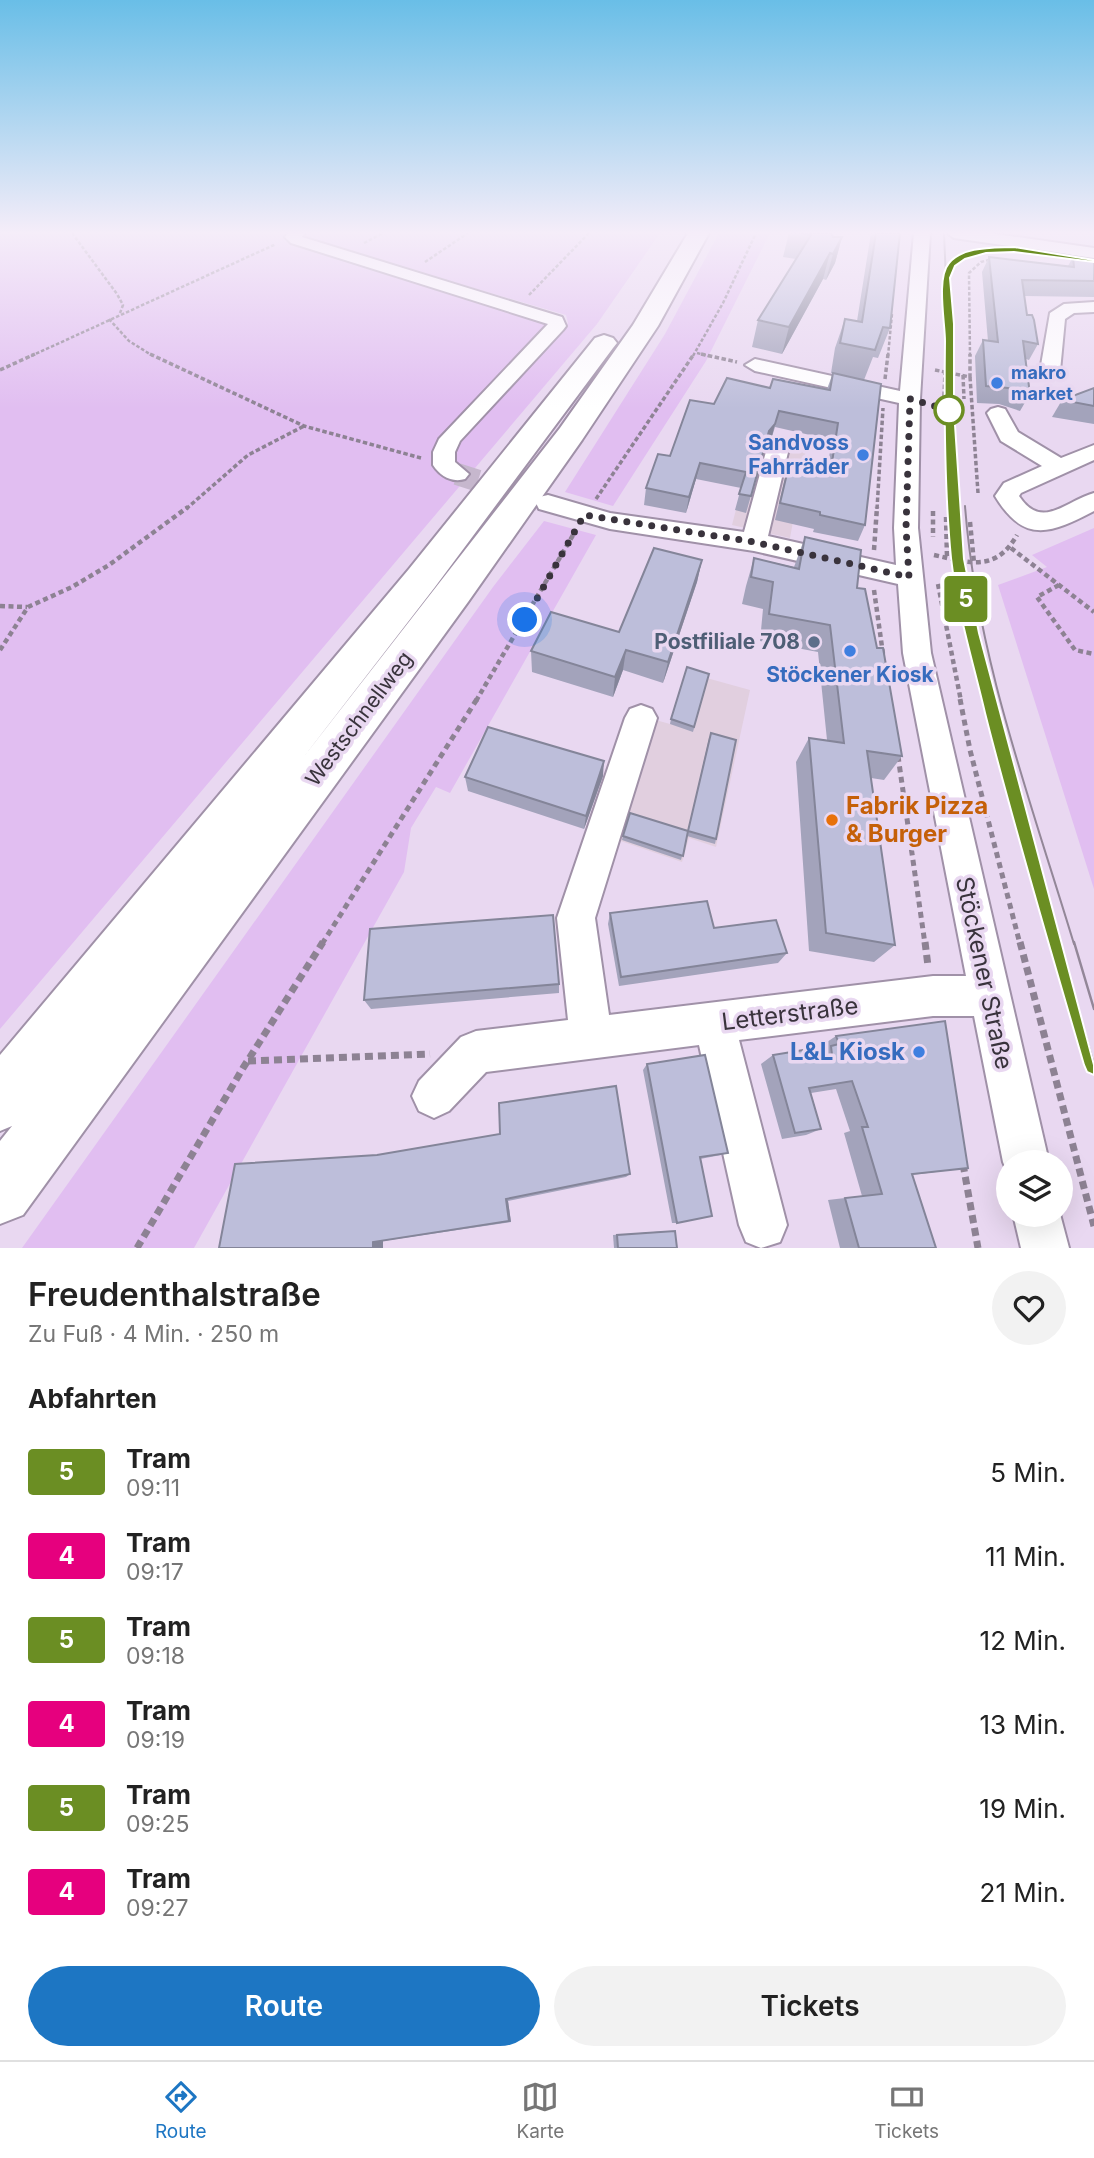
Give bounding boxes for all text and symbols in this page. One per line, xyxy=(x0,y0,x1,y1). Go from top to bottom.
place label: makro market xyxy=(1011,362,1073,404)
marker: makro market xyxy=(989,375,1005,391)
unlabelled marker xyxy=(934,395,964,425)
place label: Sandvoss Fahrräder xyxy=(748,430,849,479)
marker: Sandvoss Fahrräder xyxy=(855,447,871,463)
line badge: 5 xyxy=(943,576,989,622)
text: 5 xyxy=(958,584,974,613)
your location xyxy=(507,602,542,637)
place label: Postfiliale 708 xyxy=(654,629,800,654)
marker: Postfiliale 708 xyxy=(806,634,822,650)
marker: Stöckener Kiosk xyxy=(842,643,858,659)
street label: Westschnellweg xyxy=(300,647,417,791)
place label: Stöckener Kiosk xyxy=(766,662,935,687)
place label: Fabrik Pizza & Burger xyxy=(846,791,988,848)
marker: Fabrik Pizza & Burger xyxy=(824,812,840,828)
street label: Stöckener Straße xyxy=(950,874,1019,1072)
street label: Letterstraße xyxy=(720,991,860,1036)
place label: L&L Kiosk xyxy=(790,1037,905,1066)
marker: L&L Kiosk xyxy=(911,1044,927,1060)
map controls xyxy=(996,1150,1073,1227)
button: layers xyxy=(996,1150,1073,1227)
button: heart xyxy=(992,1271,1066,1345)
text: Freudenthalstraße xyxy=(28,1274,321,1314)
text: Zu Fuß · 4 Min. · 250 m xyxy=(28,1320,279,1348)
text: Abfahrten xyxy=(28,1383,157,1414)
text: Tram xyxy=(126,1443,191,1474)
text: 5 xyxy=(59,1457,74,1486)
text: 5 Min. xyxy=(990,1457,1066,1488)
text: 09:11 xyxy=(126,1474,180,1502)
text: Tram xyxy=(126,1527,191,1558)
text: 4 xyxy=(58,1541,75,1570)
text: 11 Min. xyxy=(985,1541,1066,1572)
text: 09:17 xyxy=(126,1558,184,1586)
text: Tram xyxy=(126,1611,191,1642)
text: 5 xyxy=(59,1625,74,1654)
text: 12 Min. xyxy=(980,1625,1066,1656)
text: 09:18 xyxy=(126,1642,185,1670)
text: Tram xyxy=(126,1695,191,1726)
text: 4 xyxy=(58,1709,75,1738)
text: 13 Min. xyxy=(979,1709,1066,1740)
text: 09:19 xyxy=(126,1726,185,1754)
text: Tram xyxy=(126,1779,191,1810)
text: 5 xyxy=(59,1793,74,1822)
text: 19 Min. xyxy=(979,1793,1066,1824)
text: 09:25 xyxy=(126,1810,189,1838)
text: Tram xyxy=(126,1863,191,1894)
text: 4 xyxy=(58,1877,75,1906)
text: 21 Min. xyxy=(980,1877,1066,1908)
text: 09:27 xyxy=(126,1894,188,1922)
button: Route xyxy=(28,1966,540,2046)
button: Tickets xyxy=(554,1966,1066,2046)
tab: Route xyxy=(155,2078,207,2143)
tab: Karte xyxy=(516,2078,564,2143)
tab: Tickets xyxy=(874,2078,939,2143)

